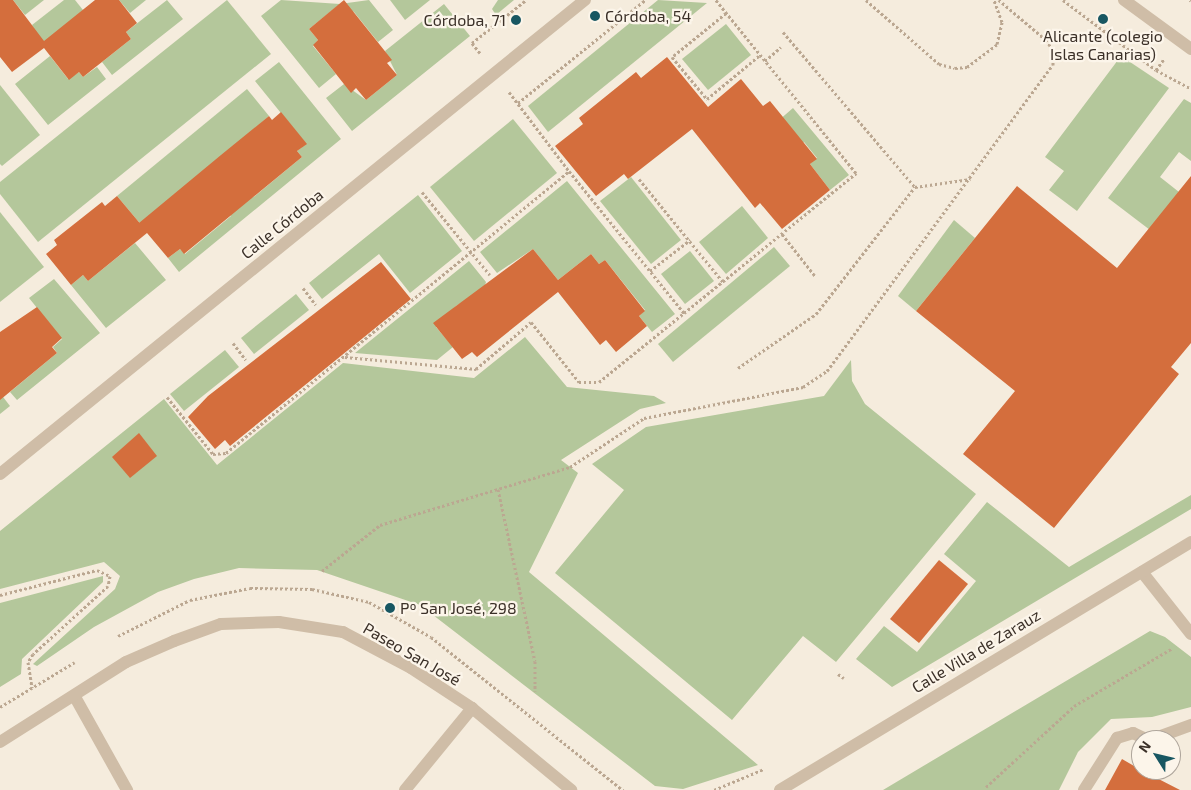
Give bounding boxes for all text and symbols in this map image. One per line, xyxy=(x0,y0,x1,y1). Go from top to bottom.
place label: Córdoba, 54 xyxy=(605,6,691,26)
place label: Córdoba, 71 xyxy=(424,10,506,30)
marker: Córdoba, 54 xyxy=(589,10,601,22)
marker: Alicante (colegio Islas Canarias) xyxy=(1097,13,1109,25)
marker: Córdoba, 71 xyxy=(510,14,522,26)
place label: Alicante (colegio Islas Canarias) xyxy=(1043,26,1163,64)
street label: Calle Córdoba xyxy=(237,185,327,263)
place label: Pº San José, 298 xyxy=(400,598,517,618)
marker: Pº San José, 298 xyxy=(384,602,396,614)
street label: Calle Villa de Zarauz xyxy=(908,605,1044,697)
street label: Paseo San José xyxy=(360,618,464,690)
north arrow xyxy=(1131,730,1181,780)
text: N xyxy=(1134,737,1154,756)

